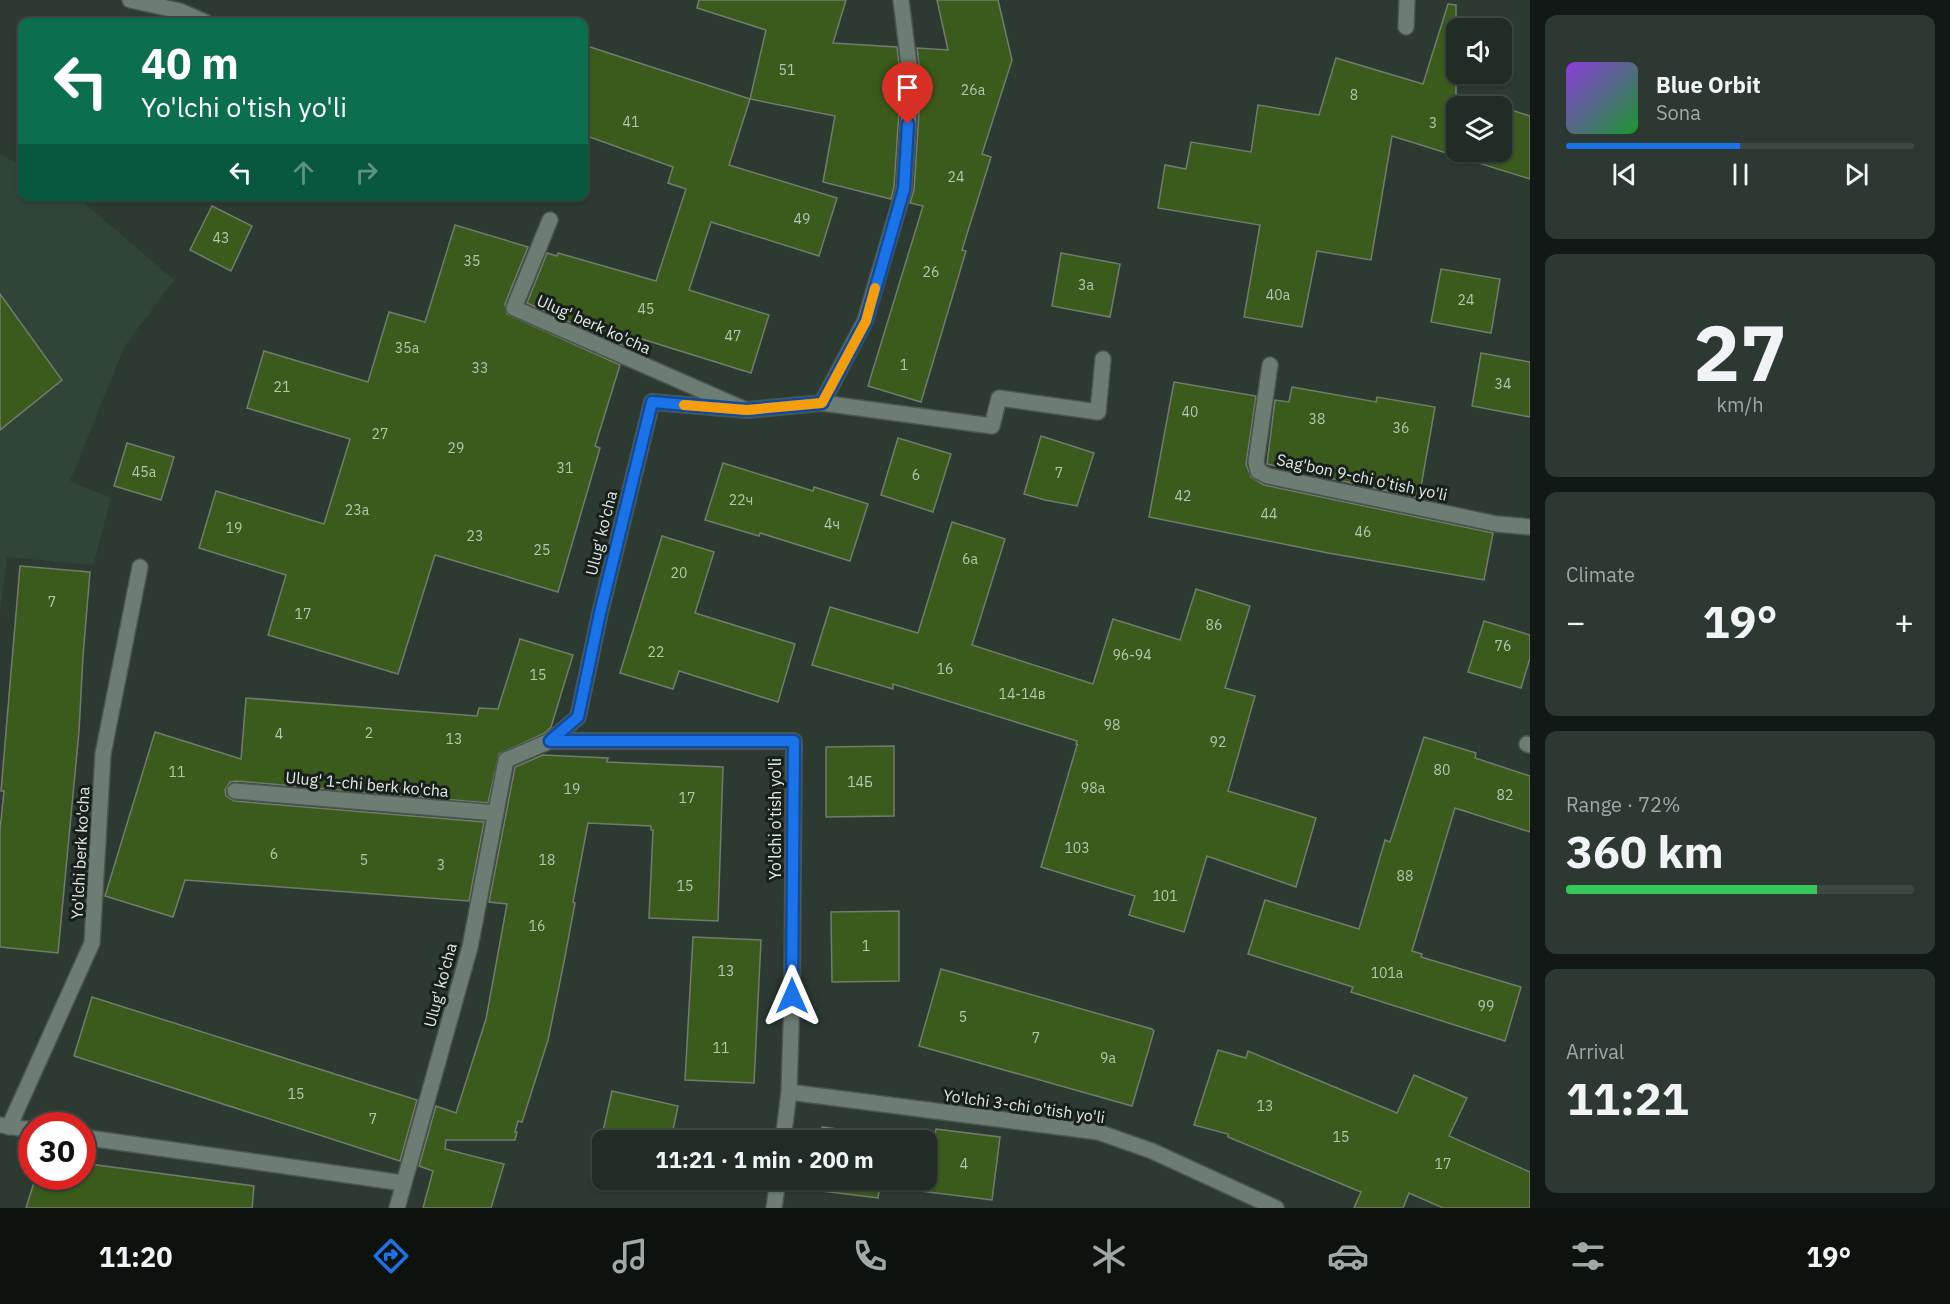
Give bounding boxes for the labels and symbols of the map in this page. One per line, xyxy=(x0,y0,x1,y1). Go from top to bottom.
house number: 51 xyxy=(779,61,795,79)
pin xyxy=(882,62,933,124)
house number: 26a xyxy=(961,81,986,99)
house number: 8 xyxy=(1350,86,1358,104)
house number: 41 xyxy=(623,113,639,131)
house number: 3 xyxy=(1429,114,1437,132)
house number: 24 xyxy=(948,168,964,186)
house number: 49 xyxy=(794,210,810,228)
house number: 43 xyxy=(213,229,229,247)
house number: 35 xyxy=(464,252,480,270)
house number: 26 xyxy=(923,263,939,281)
house number: 3a xyxy=(1078,276,1094,294)
house number: 40a xyxy=(1266,286,1291,304)
street label: Ulug' berk ko'cha xyxy=(534,290,655,358)
house number: 24 xyxy=(1458,291,1474,309)
house number: 45 xyxy=(638,300,654,318)
house number: 47 xyxy=(725,327,741,345)
house number: 35a xyxy=(395,339,420,357)
house number: 1 xyxy=(900,356,908,374)
house number: 33 xyxy=(472,359,488,377)
house number: 34 xyxy=(1495,375,1511,393)
house number: 21 xyxy=(274,378,290,396)
house number: 40 xyxy=(1182,403,1198,421)
house number: 38 xyxy=(1309,410,1325,428)
house number: 36 xyxy=(1393,419,1409,437)
house number: 27 xyxy=(372,425,388,443)
house number: 29 xyxy=(448,439,464,457)
street label: Sag'bon 9-chi o'tish yo'li xyxy=(1275,449,1449,505)
house number: 31 xyxy=(557,459,573,477)
house number: 45a xyxy=(132,463,157,481)
house number: 7 xyxy=(1055,464,1063,482)
house number: 6 xyxy=(912,466,920,484)
house number: 42 xyxy=(1175,487,1191,505)
street label: Ulug' ko'cha xyxy=(581,488,621,577)
house number: 22ч xyxy=(729,491,753,509)
house number: 23a xyxy=(345,501,370,519)
house number: 44 xyxy=(1261,505,1277,523)
house number: 4ч xyxy=(824,515,840,533)
house number: 19 xyxy=(226,519,242,537)
house number: 46 xyxy=(1355,523,1371,541)
house number: 23 xyxy=(467,527,483,545)
house number: 25 xyxy=(534,541,550,559)
house number: 6a xyxy=(962,550,978,568)
house number: 20 xyxy=(671,564,687,582)
house number: 7 xyxy=(48,593,56,611)
house number: 17 xyxy=(295,605,311,623)
house number: 86 xyxy=(1206,616,1222,634)
house number: 76 xyxy=(1495,637,1511,655)
house number: 22 xyxy=(648,643,664,661)
house number: 96-94 xyxy=(1112,646,1152,664)
house number: 16 xyxy=(937,660,953,678)
house number: 15 xyxy=(530,666,546,684)
house number: 14-14в xyxy=(999,685,1046,703)
house number: 98 xyxy=(1104,716,1120,734)
house number: 2 xyxy=(365,724,373,742)
house number: 4 xyxy=(275,725,283,743)
house number: 13 xyxy=(446,730,462,748)
house number: 92 xyxy=(1210,733,1226,751)
street label: Yo'lchi o'tish yo'li xyxy=(765,758,785,880)
house number: 80 xyxy=(1434,761,1450,779)
house number: 11 xyxy=(169,763,185,781)
street label: Ulug' 1-chi berk ko'cha xyxy=(285,767,450,801)
house number: 14Б xyxy=(847,773,873,791)
house number: 98a xyxy=(1081,779,1106,797)
house number: 19 xyxy=(564,780,580,798)
street label: Yo'lchi berk ko'cha xyxy=(67,786,93,920)
house number: 82 xyxy=(1497,786,1513,804)
house number: 17 xyxy=(679,789,695,807)
house number: 103 xyxy=(1064,839,1090,857)
house number: 6 xyxy=(270,845,278,863)
house number: 5 xyxy=(360,851,368,869)
house number: 18 xyxy=(539,851,555,869)
house number: 3 xyxy=(437,856,445,874)
house number: 88 xyxy=(1397,867,1413,885)
house number: 15 xyxy=(677,877,693,895)
house number: 101 xyxy=(1152,887,1178,905)
house number: 16 xyxy=(529,917,545,935)
house number: 1 xyxy=(862,937,870,955)
street label: Ulug' ko'cha xyxy=(419,940,461,1029)
house number: 13 xyxy=(718,962,734,980)
position arrow xyxy=(760,964,824,1028)
house number: 101a xyxy=(1371,964,1404,982)
house number: 99 xyxy=(1478,997,1494,1015)
house number: 5 xyxy=(959,1008,967,1026)
house number: 7 xyxy=(1032,1029,1040,1047)
house number: 11 xyxy=(713,1039,729,1057)
house number: 9a xyxy=(1100,1049,1116,1067)
house number: 15 xyxy=(288,1085,304,1103)
street label: Yo'lchi 3-chi o'tish yo'li xyxy=(942,1085,1106,1127)
house number: 13 xyxy=(1257,1097,1273,1115)
house number: 7 xyxy=(369,1110,377,1128)
speed limit sign: 30 xyxy=(18,1112,96,1190)
house number: 15 xyxy=(1333,1128,1349,1146)
house number: 4 xyxy=(960,1155,968,1173)
house number: 17 xyxy=(1435,1155,1451,1173)

